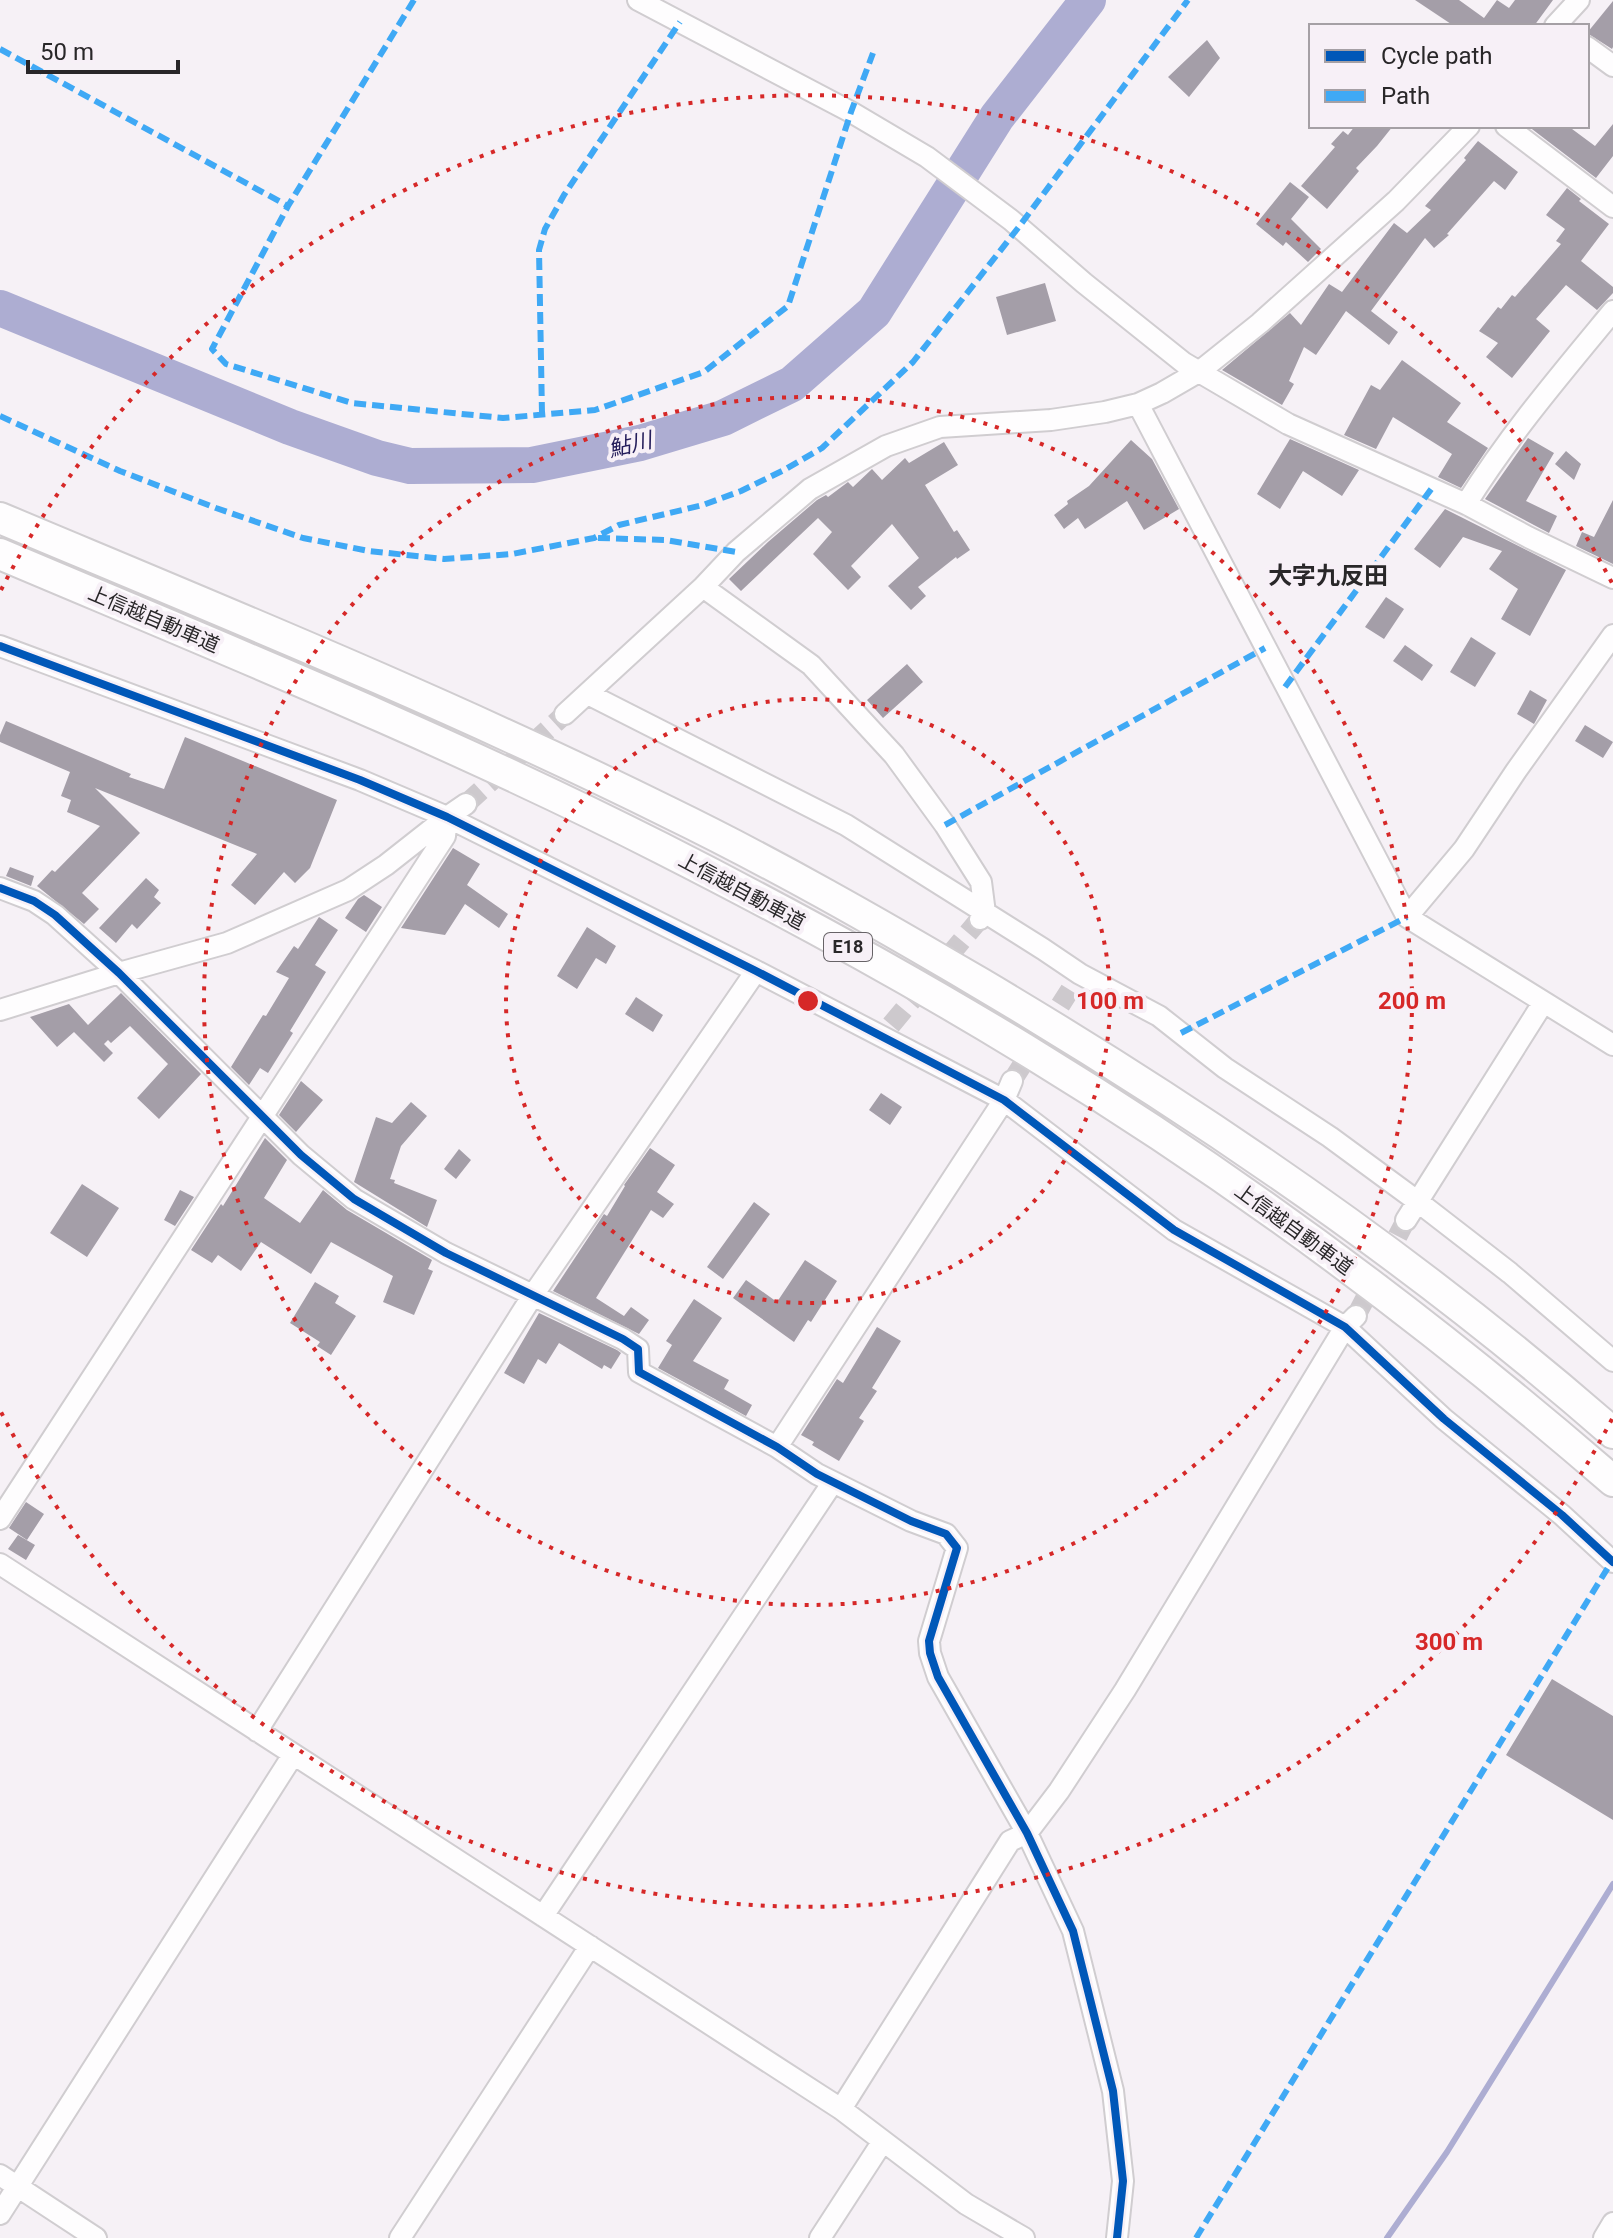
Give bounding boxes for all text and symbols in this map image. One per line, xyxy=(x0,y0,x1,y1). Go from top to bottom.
scale bar xyxy=(28,24,178,74)
legend xyxy=(1309,24,1589,128)
text: 50 m xyxy=(40,38,94,66)
text: Cycle path xyxy=(1381,42,1493,70)
text: Path xyxy=(1381,82,1430,110)
water label: 鮎川 xyxy=(606,427,656,462)
district label: 大字九反田 xyxy=(1268,562,1388,590)
street label: 上信越自動車道 xyxy=(85,581,223,657)
street label: 上信越自動車道 xyxy=(675,848,809,934)
road number: E18 xyxy=(824,933,872,961)
centre of rings xyxy=(794,987,822,1015)
text: 100 m xyxy=(1076,987,1144,1015)
text: 200 m xyxy=(1378,987,1446,1015)
street label: 上信越自動車道 xyxy=(1230,1178,1358,1280)
text: 300 m xyxy=(1415,1628,1483,1656)

